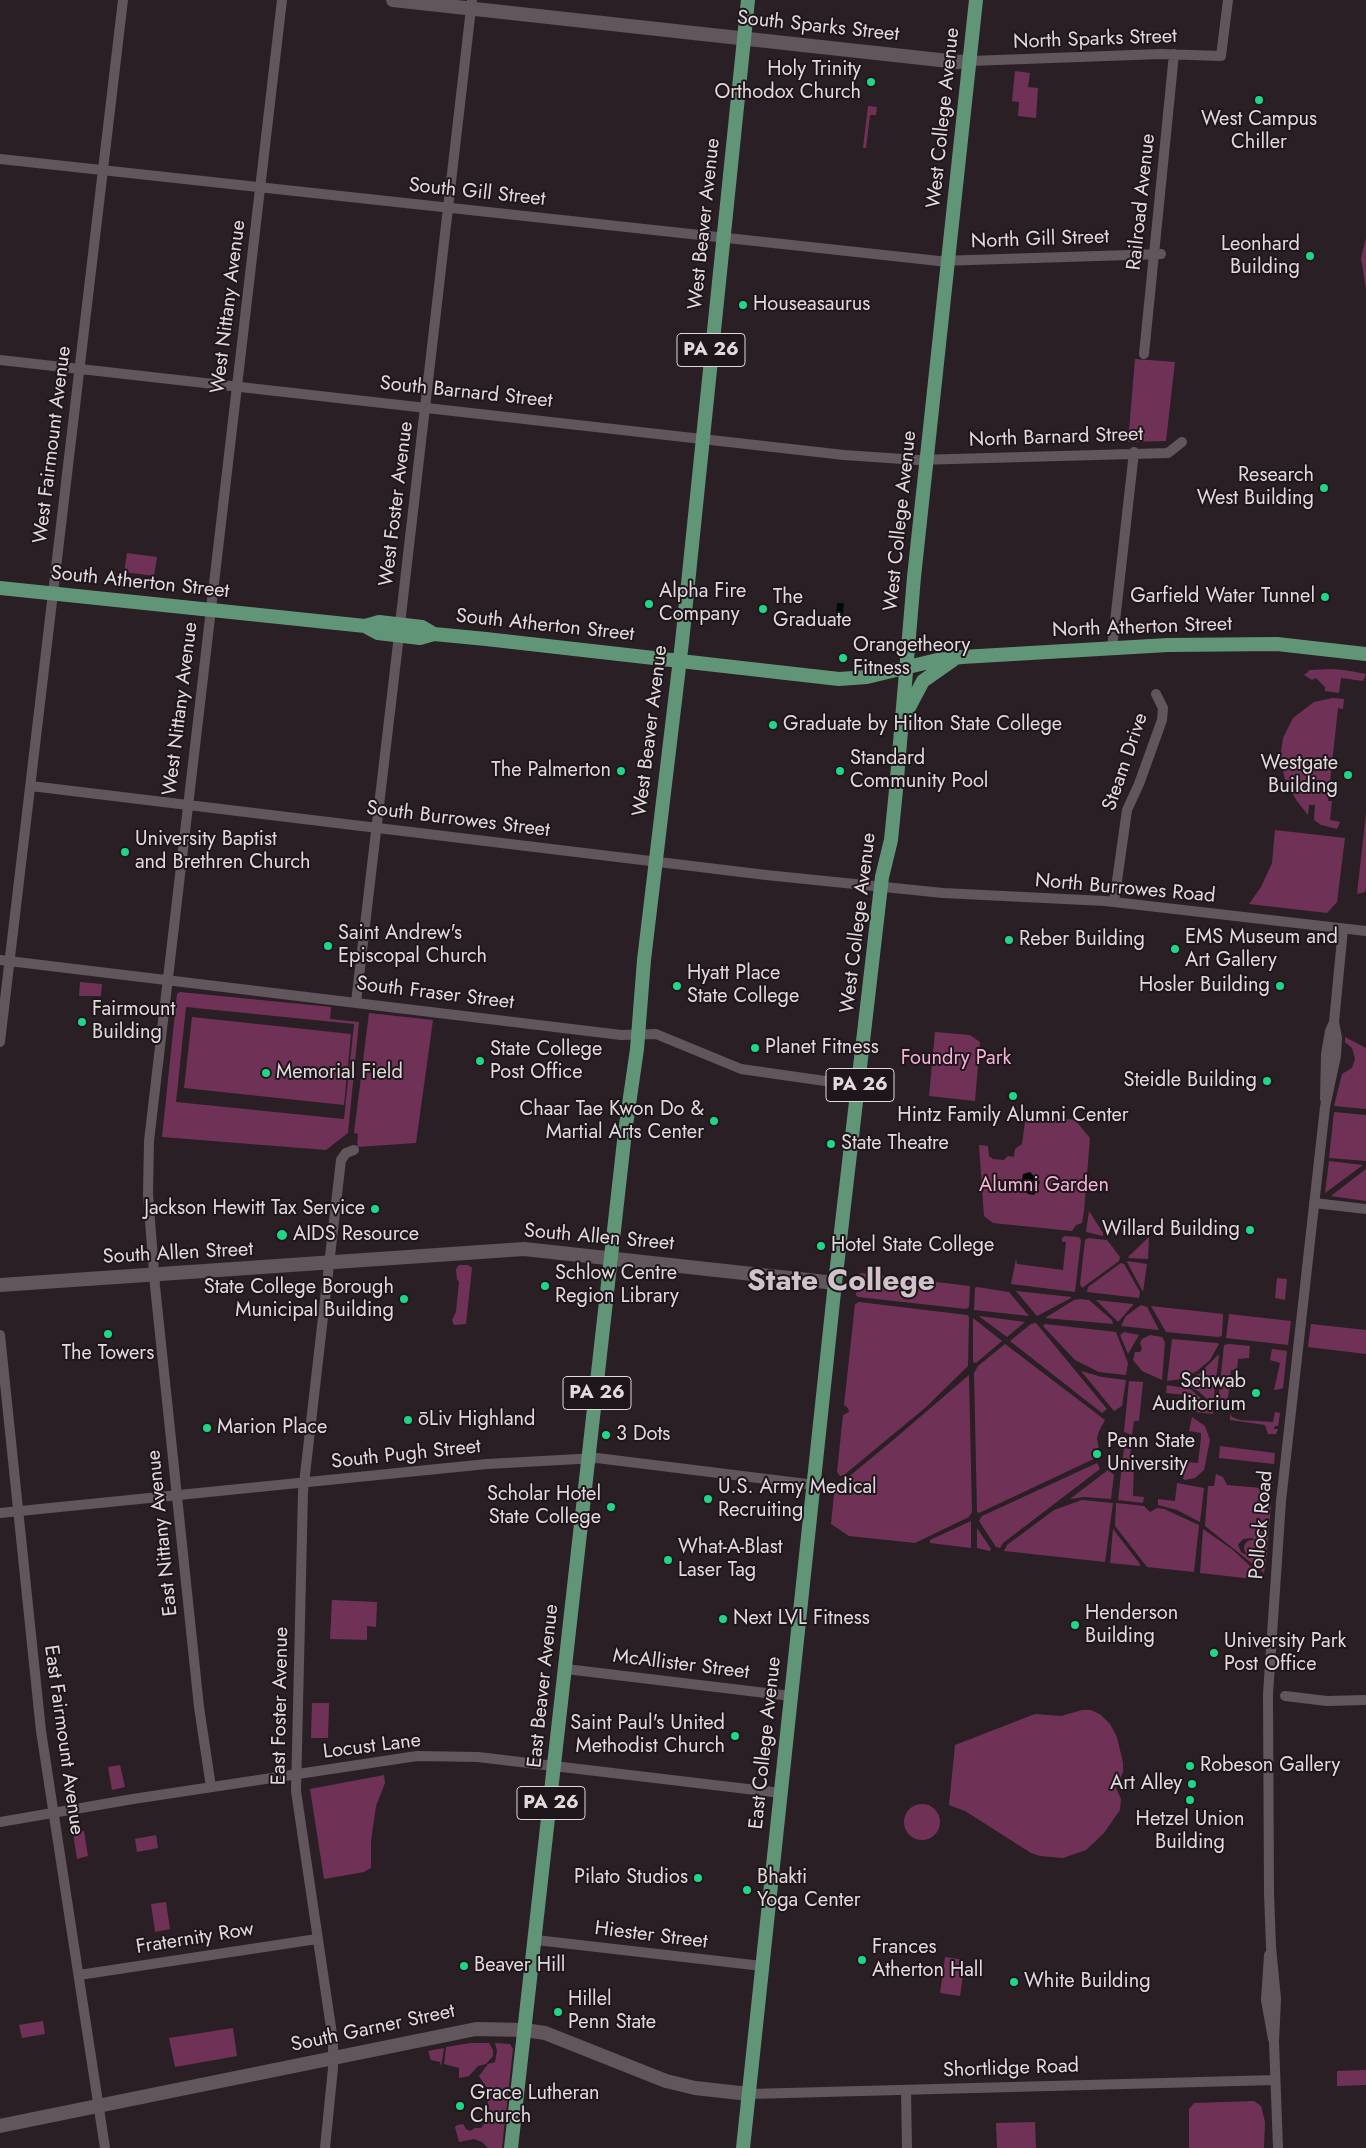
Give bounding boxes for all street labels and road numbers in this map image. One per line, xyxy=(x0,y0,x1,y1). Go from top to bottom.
street label: South Sparks Street xyxy=(736,7,900,47)
street label: North Sparks Street xyxy=(1013,25,1177,55)
street label: West College Avenue xyxy=(923,27,965,209)
street label: Railroad Avenue xyxy=(1123,132,1161,272)
street label: West Beaver Avenue xyxy=(684,137,726,311)
street label: South Gill Street xyxy=(407,174,547,212)
street label: West Nittany Avenue xyxy=(206,219,252,395)
street label: North Gill Street xyxy=(971,226,1109,254)
road number: PA 26 xyxy=(677,334,745,366)
street label: West Fairmount Avenue xyxy=(29,345,77,545)
street label: South Barnard Street xyxy=(379,372,553,414)
street label: West Foster Avenue xyxy=(375,420,419,588)
street label: North Barnard Street xyxy=(968,423,1144,453)
street label: West College Avenue xyxy=(880,430,922,612)
street label: South Atherton Street xyxy=(50,562,230,604)
street label: South Atherton Street xyxy=(455,605,635,647)
street label: North Atherton Street xyxy=(1052,613,1232,643)
street label: West Nittany Avenue xyxy=(158,621,204,797)
street label: West Beaver Avenue xyxy=(629,644,673,818)
street label: Steam Drive xyxy=(1098,710,1154,814)
street label: South Burrowes Street xyxy=(365,797,551,843)
street label: West College Avenue xyxy=(836,831,882,1015)
street label: North Burrowes Road xyxy=(1034,869,1216,909)
street label: South Fraser Street xyxy=(355,972,515,1016)
road number: PA 26 xyxy=(826,1068,894,1102)
street label: South Allen Street xyxy=(523,1219,675,1257)
street label: South Allen Street xyxy=(102,1238,254,1270)
road number: PA 26 xyxy=(563,1376,631,1410)
street label: South Pugh Street xyxy=(330,1435,482,1475)
street label: East Nittany Avenue xyxy=(142,1449,184,1617)
street label: Pollock Road xyxy=(1245,1470,1279,1580)
street label: East Beaver Avenue xyxy=(523,1603,565,1769)
street label: East Foster Avenue xyxy=(268,1627,294,1785)
street label: East Fairmount Avenue xyxy=(38,1644,88,1836)
street label: McAllister Street xyxy=(611,1645,751,1685)
street label: East College Avenue xyxy=(745,1655,787,1831)
street label: Locust Lane xyxy=(322,1729,422,1765)
road number: PA 26 xyxy=(517,1786,585,1820)
street label: Hiester Street xyxy=(593,1917,709,1955)
street label: Fraternity Row xyxy=(134,1918,256,1960)
street label: South Garner Street xyxy=(289,2000,457,2058)
street label: Shortlidge Road xyxy=(943,2055,1079,2083)

